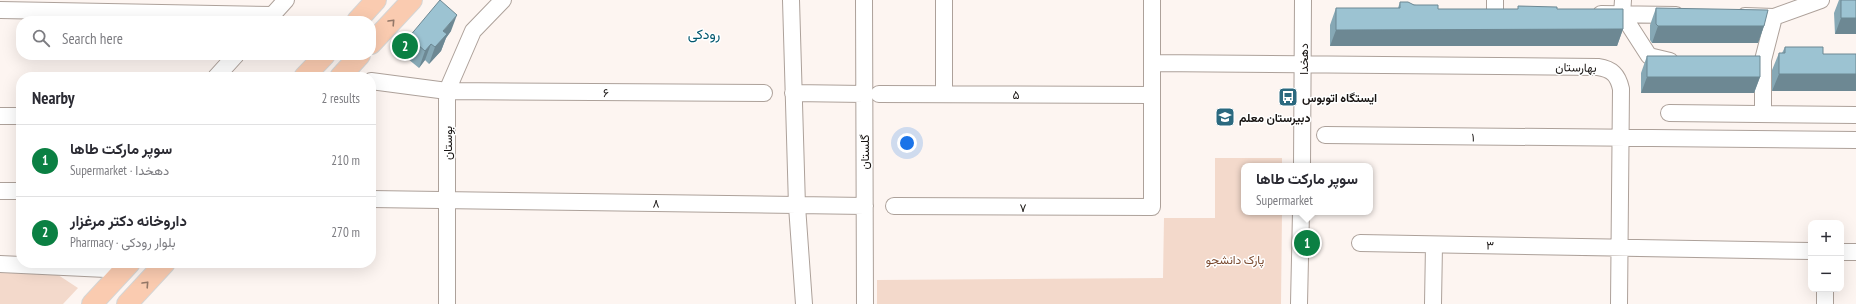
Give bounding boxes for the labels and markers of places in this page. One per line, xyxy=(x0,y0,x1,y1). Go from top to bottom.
pin: 2 xyxy=(392,31,418,61)
bus stop icon: ایستگاه اتوبوس xyxy=(1277,86,1299,108)
place label: ایستگاه اتوبوس xyxy=(1302,90,1377,106)
school or university icon: دبیرستان معلم xyxy=(1214,106,1236,128)
place label: دبیرستان معلم xyxy=(1239,110,1310,126)
pin: 1 xyxy=(1294,228,1320,258)

